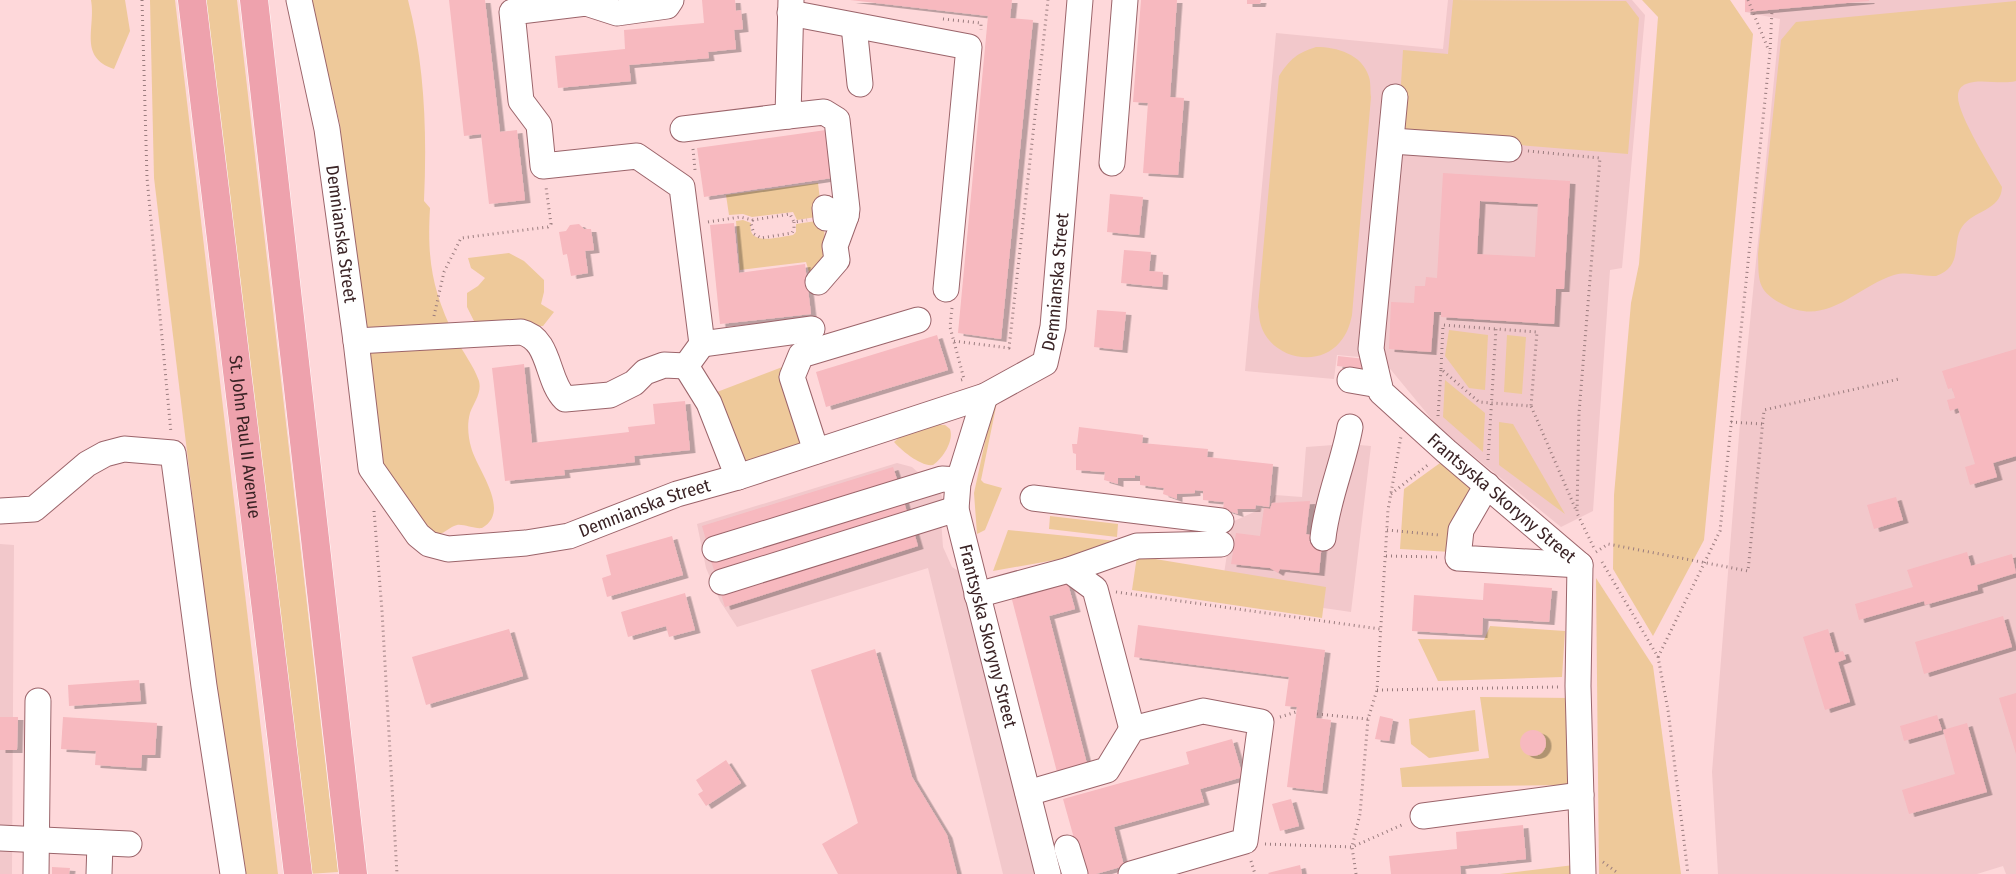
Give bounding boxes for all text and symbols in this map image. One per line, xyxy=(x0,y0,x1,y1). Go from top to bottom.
street label: Demnianska Street xyxy=(321,164,362,304)
street label: Demnianska Street xyxy=(1037,212,1073,353)
street label: St. John Paul II Avenue xyxy=(224,354,266,520)
street label: Frantsyska Skoryny Street xyxy=(1423,429,1580,568)
street label: Demnianska Street xyxy=(575,474,713,542)
street label: Frantsyska Skoryny Street xyxy=(954,542,1022,730)

